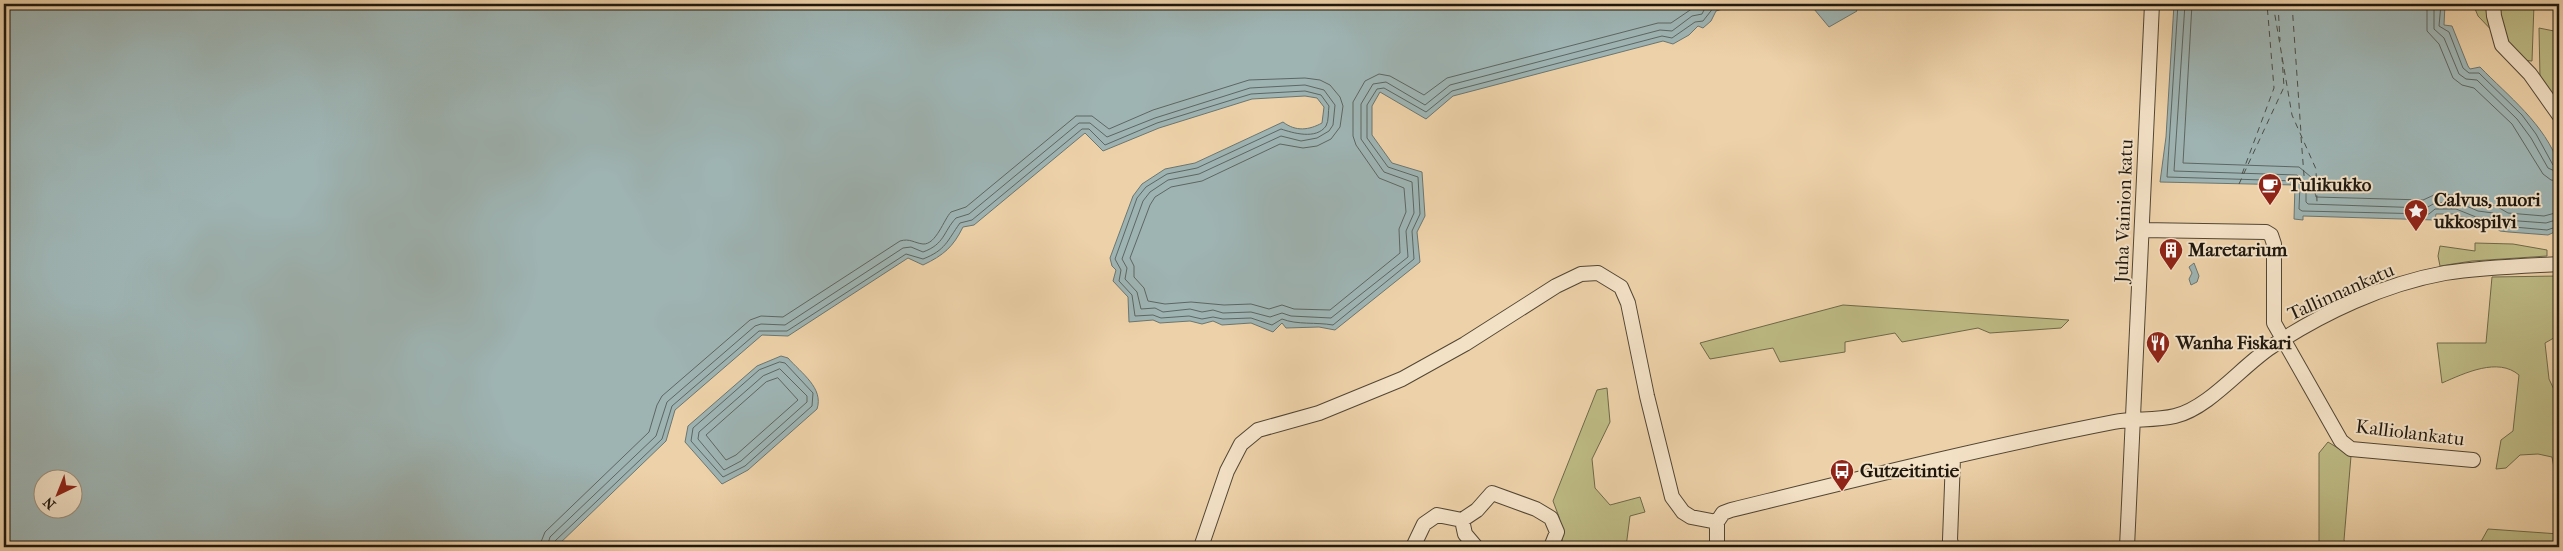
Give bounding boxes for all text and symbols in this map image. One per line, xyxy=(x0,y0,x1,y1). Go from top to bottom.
street label: Juha Vainion katu xyxy=(2110,138,2138,285)
cafe icon: Tulikukko xyxy=(2257,172,2283,206)
place label: Tulikukko xyxy=(2287,174,2372,196)
place label: Calvus, nuori ukkospilvi xyxy=(2433,189,2541,233)
place icon: Calvus, nuori ukkospilvi xyxy=(2403,198,2429,232)
building icon: Maretarium xyxy=(2158,237,2184,271)
place label: Maretarium xyxy=(2187,239,2287,261)
street label: Tallinnankatu xyxy=(2284,259,2398,325)
restaurant icon: Wanha Fiskari xyxy=(2145,330,2171,364)
place label: Wanha Fiskari xyxy=(2175,332,2292,354)
street label: Kalliolankatu xyxy=(2354,415,2466,451)
bus stop icon: Gutzeitintie xyxy=(1829,458,1855,492)
place label: Gutzeitintie xyxy=(1860,460,1960,482)
north arrow xyxy=(32,468,82,518)
text: N xyxy=(40,493,59,513)

